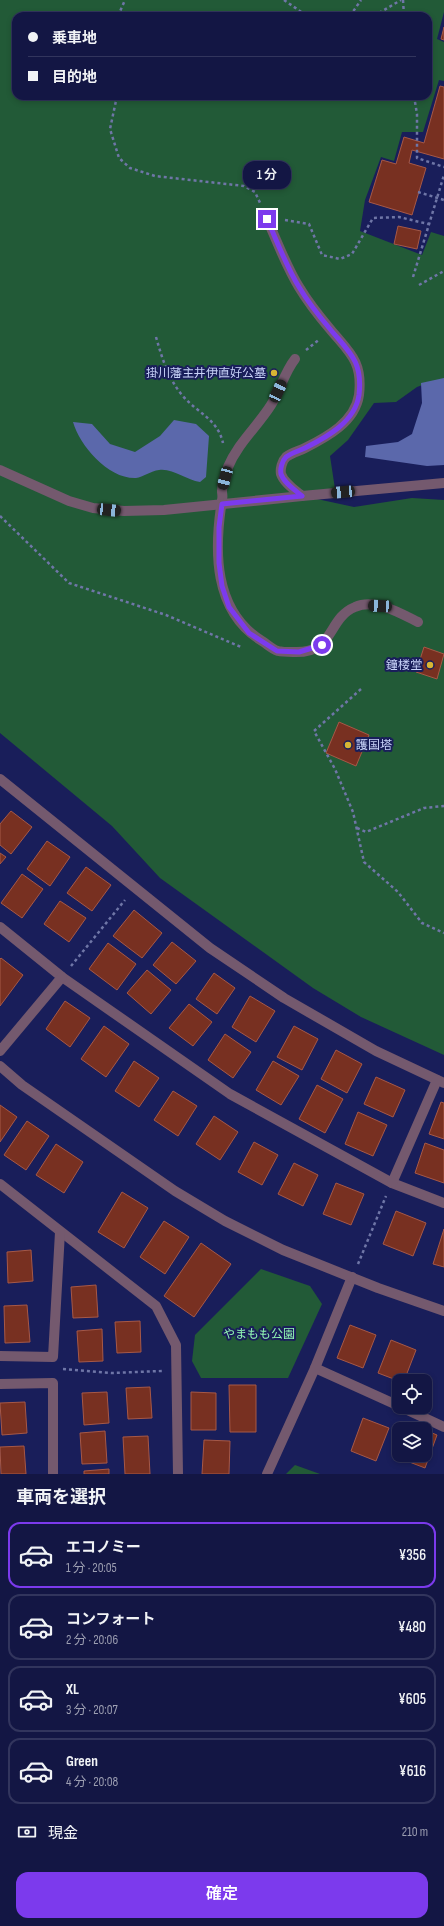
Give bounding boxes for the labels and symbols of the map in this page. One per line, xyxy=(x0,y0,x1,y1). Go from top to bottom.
callout: 1 分 xyxy=(243,161,291,189)
route end xyxy=(258,210,276,228)
place label: 掛川藩主井伊直好公墓 xyxy=(146,366,266,381)
marker: 掛川藩主井伊直好公墓 xyxy=(269,368,279,378)
car xyxy=(267,378,289,404)
car xyxy=(216,465,234,491)
car xyxy=(331,485,355,499)
car xyxy=(96,503,122,517)
car xyxy=(368,599,392,613)
route start xyxy=(313,636,331,654)
place label: 鐘楼堂 xyxy=(386,658,422,673)
marker: 鐘楼堂 xyxy=(425,660,435,670)
place label: 護国塔 xyxy=(356,738,392,753)
marker: 護国塔 xyxy=(343,740,353,750)
park label: やまもも公園 xyxy=(223,1327,295,1342)

